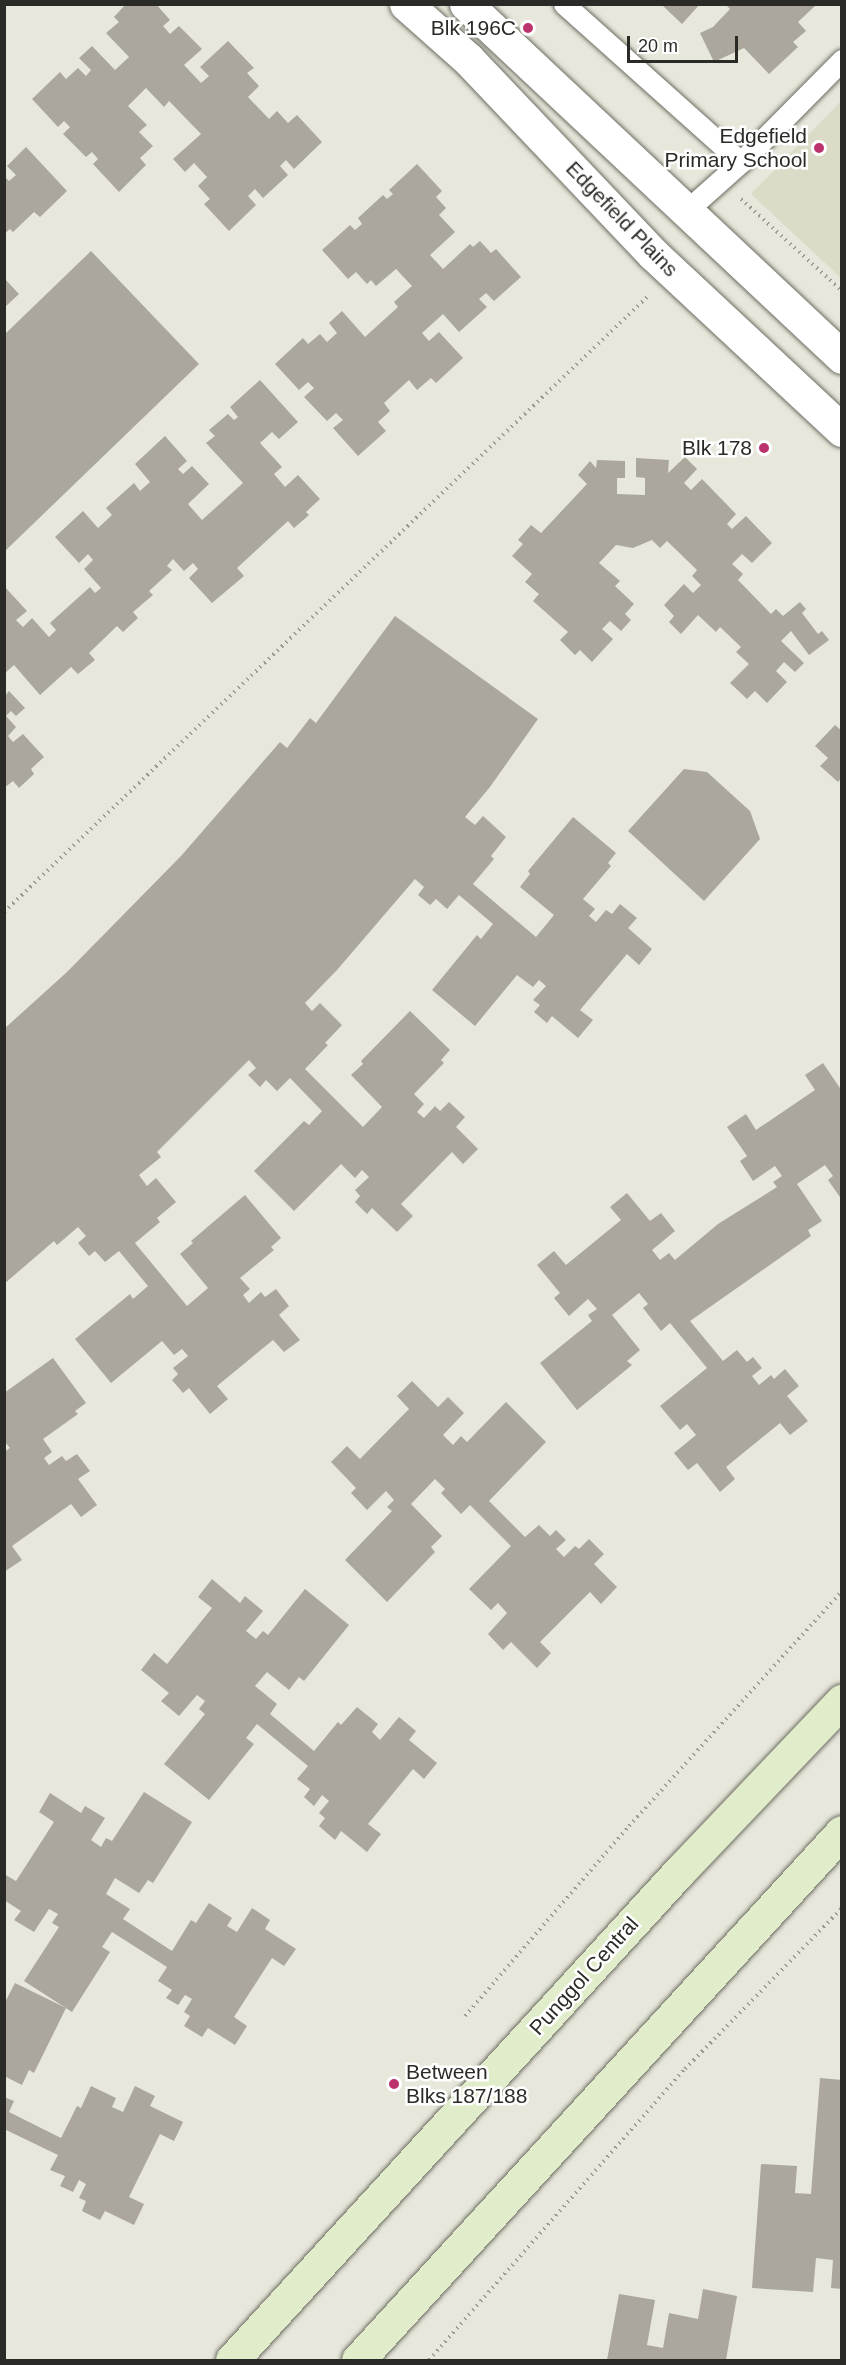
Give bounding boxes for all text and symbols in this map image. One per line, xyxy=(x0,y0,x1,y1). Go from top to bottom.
place label: Blk 196C xyxy=(431,15,516,41)
marker: Blk 196C xyxy=(521,21,535,35)
scale bar xyxy=(630,24,741,62)
text: 20 m xyxy=(638,36,678,56)
place label: Edgefield Primary School xyxy=(665,123,807,173)
marker: Edgefield Primary School xyxy=(812,141,826,155)
street label: Edgefield Plains xyxy=(561,156,683,282)
place label: Blk 178 xyxy=(682,435,752,461)
marker: Blk 178 xyxy=(757,441,771,455)
street label: Punggol Central xyxy=(524,1912,644,2040)
place label: Between Blks 187/188 xyxy=(406,2059,527,2109)
marker: Between Blks 187/188 xyxy=(387,2077,401,2091)

